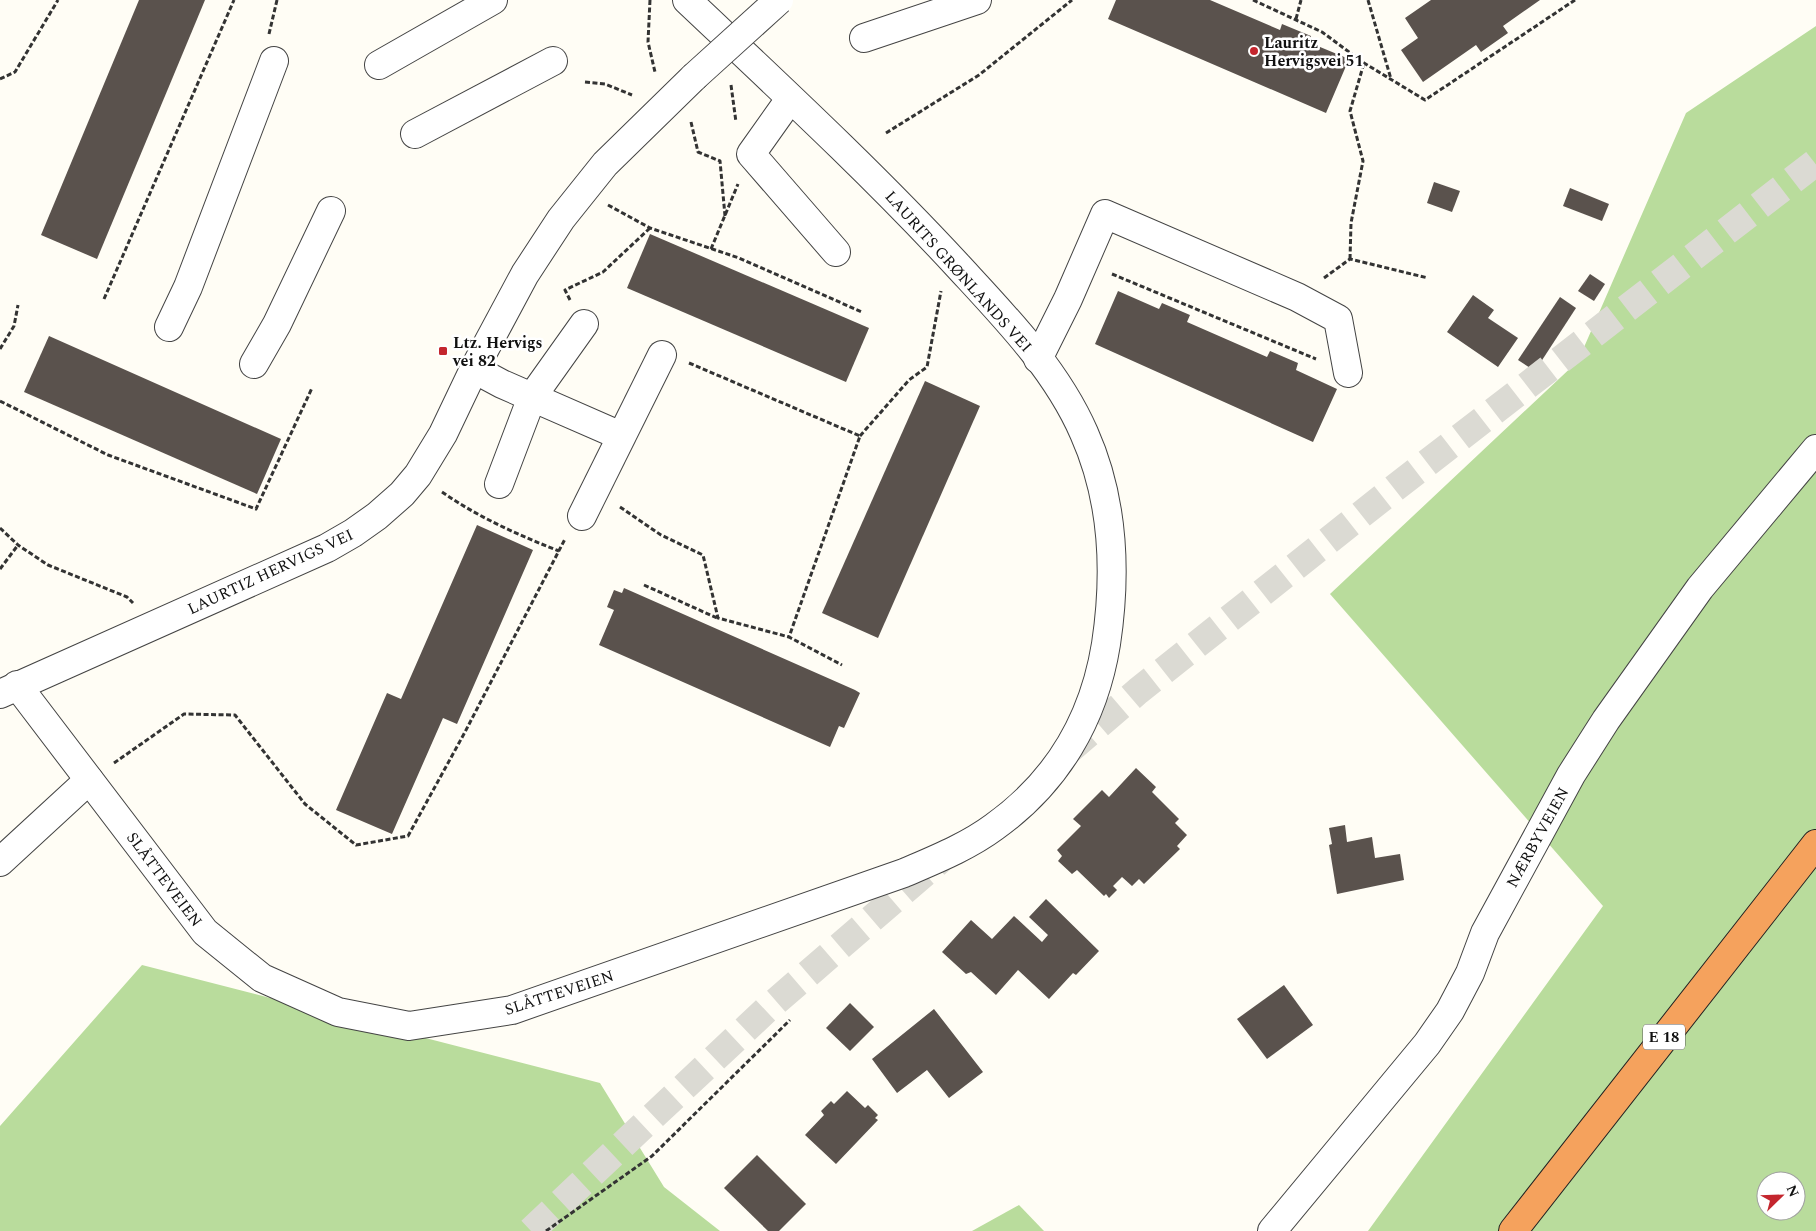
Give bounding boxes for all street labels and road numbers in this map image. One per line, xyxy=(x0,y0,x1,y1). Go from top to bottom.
street label: LAURITS GRØNLANDS VEI xyxy=(879,185,1038,358)
street label: LAURTIZ HERVIGS VEI xyxy=(183,523,357,621)
street label: NÆRBYVEIEN xyxy=(1500,783,1575,892)
street label: SLÅTTEVEIEN xyxy=(120,827,208,932)
street label: SLÅTTEVEIEN xyxy=(502,964,617,1022)
road number: E 18 xyxy=(1643,1024,1685,1050)

